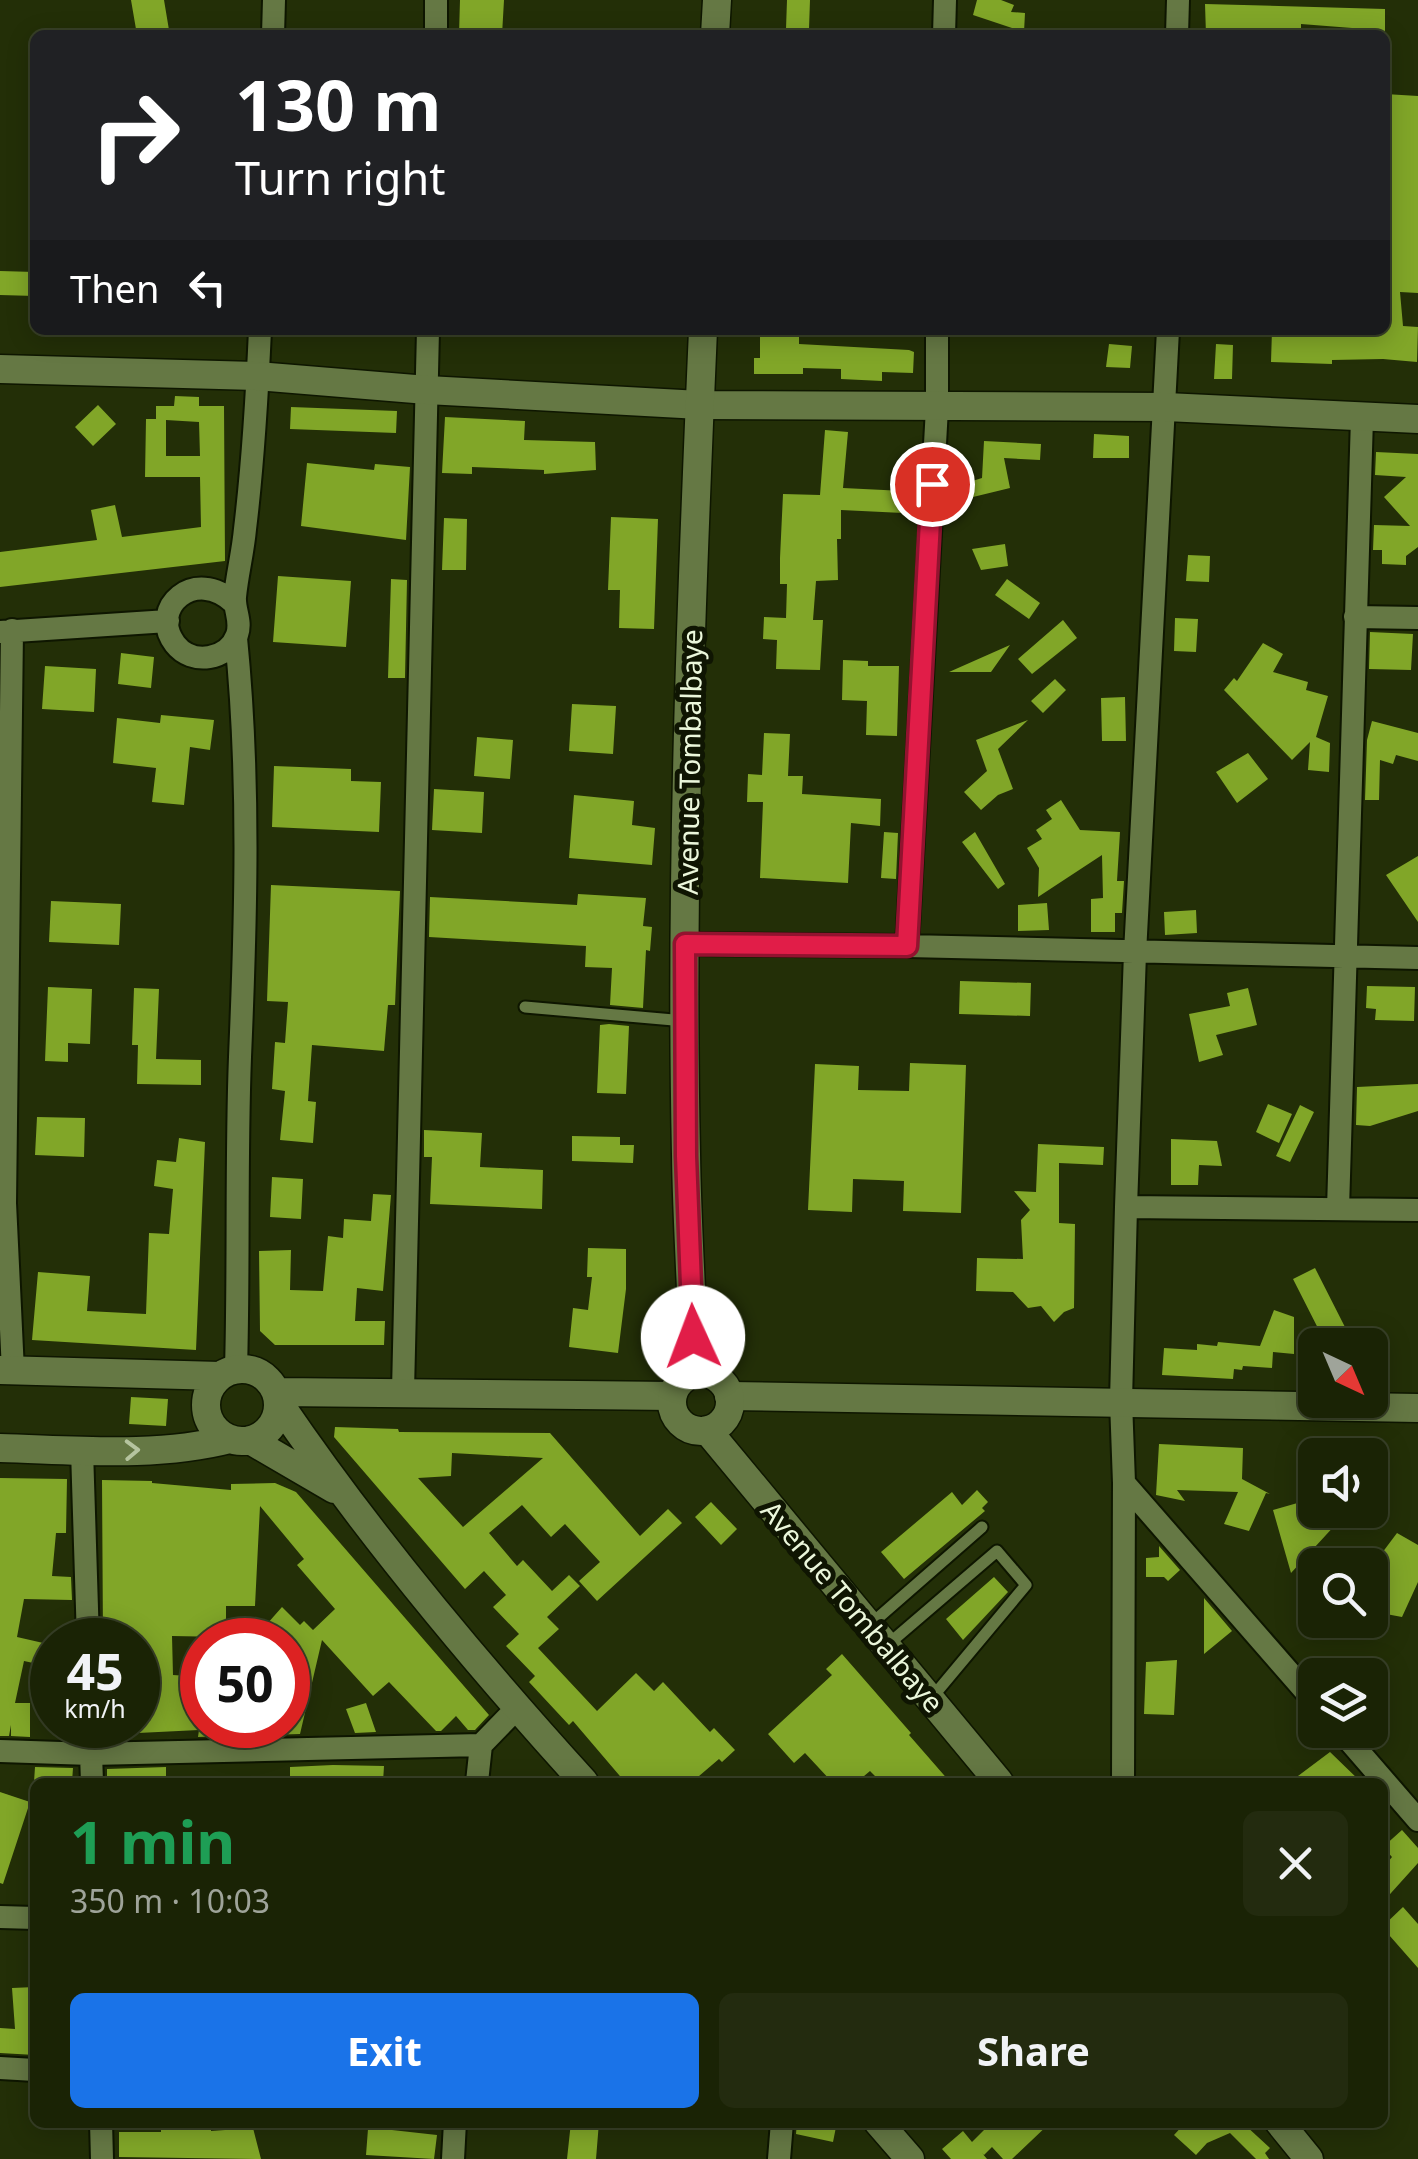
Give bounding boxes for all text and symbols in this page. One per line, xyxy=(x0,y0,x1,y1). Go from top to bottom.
text: 130 m xyxy=(235,56,442,152)
icon: right xyxy=(70,70,200,200)
text: Turn right xyxy=(235,147,446,208)
icon: left xyxy=(180,260,235,315)
text: Then xyxy=(70,262,160,314)
pin xyxy=(890,442,975,527)
icon: arrive xyxy=(905,457,960,512)
street label: Avenue Tombalbaye xyxy=(668,629,710,895)
position arrow xyxy=(641,1285,745,1389)
north arrow xyxy=(1298,1328,1388,1418)
map controls xyxy=(1298,1328,1388,1748)
button: sound xyxy=(1298,1438,1388,1528)
one-way arrow xyxy=(125,1440,141,1461)
street label: Avenue Tombalbaye xyxy=(753,1492,953,1720)
button: search xyxy=(1298,1548,1388,1638)
speed limit sign: 50 xyxy=(180,1618,310,1748)
text: 45 xyxy=(66,1637,124,1705)
button: layers xyxy=(1298,1658,1388,1748)
text: km/h xyxy=(64,1691,126,1725)
text: 1 min xyxy=(70,1800,235,1882)
button: close xyxy=(1243,1811,1348,1916)
text: 350 m · 10:03 xyxy=(70,1879,270,1922)
button: Exit xyxy=(70,1993,699,2108)
button: Share xyxy=(719,1993,1348,2108)

